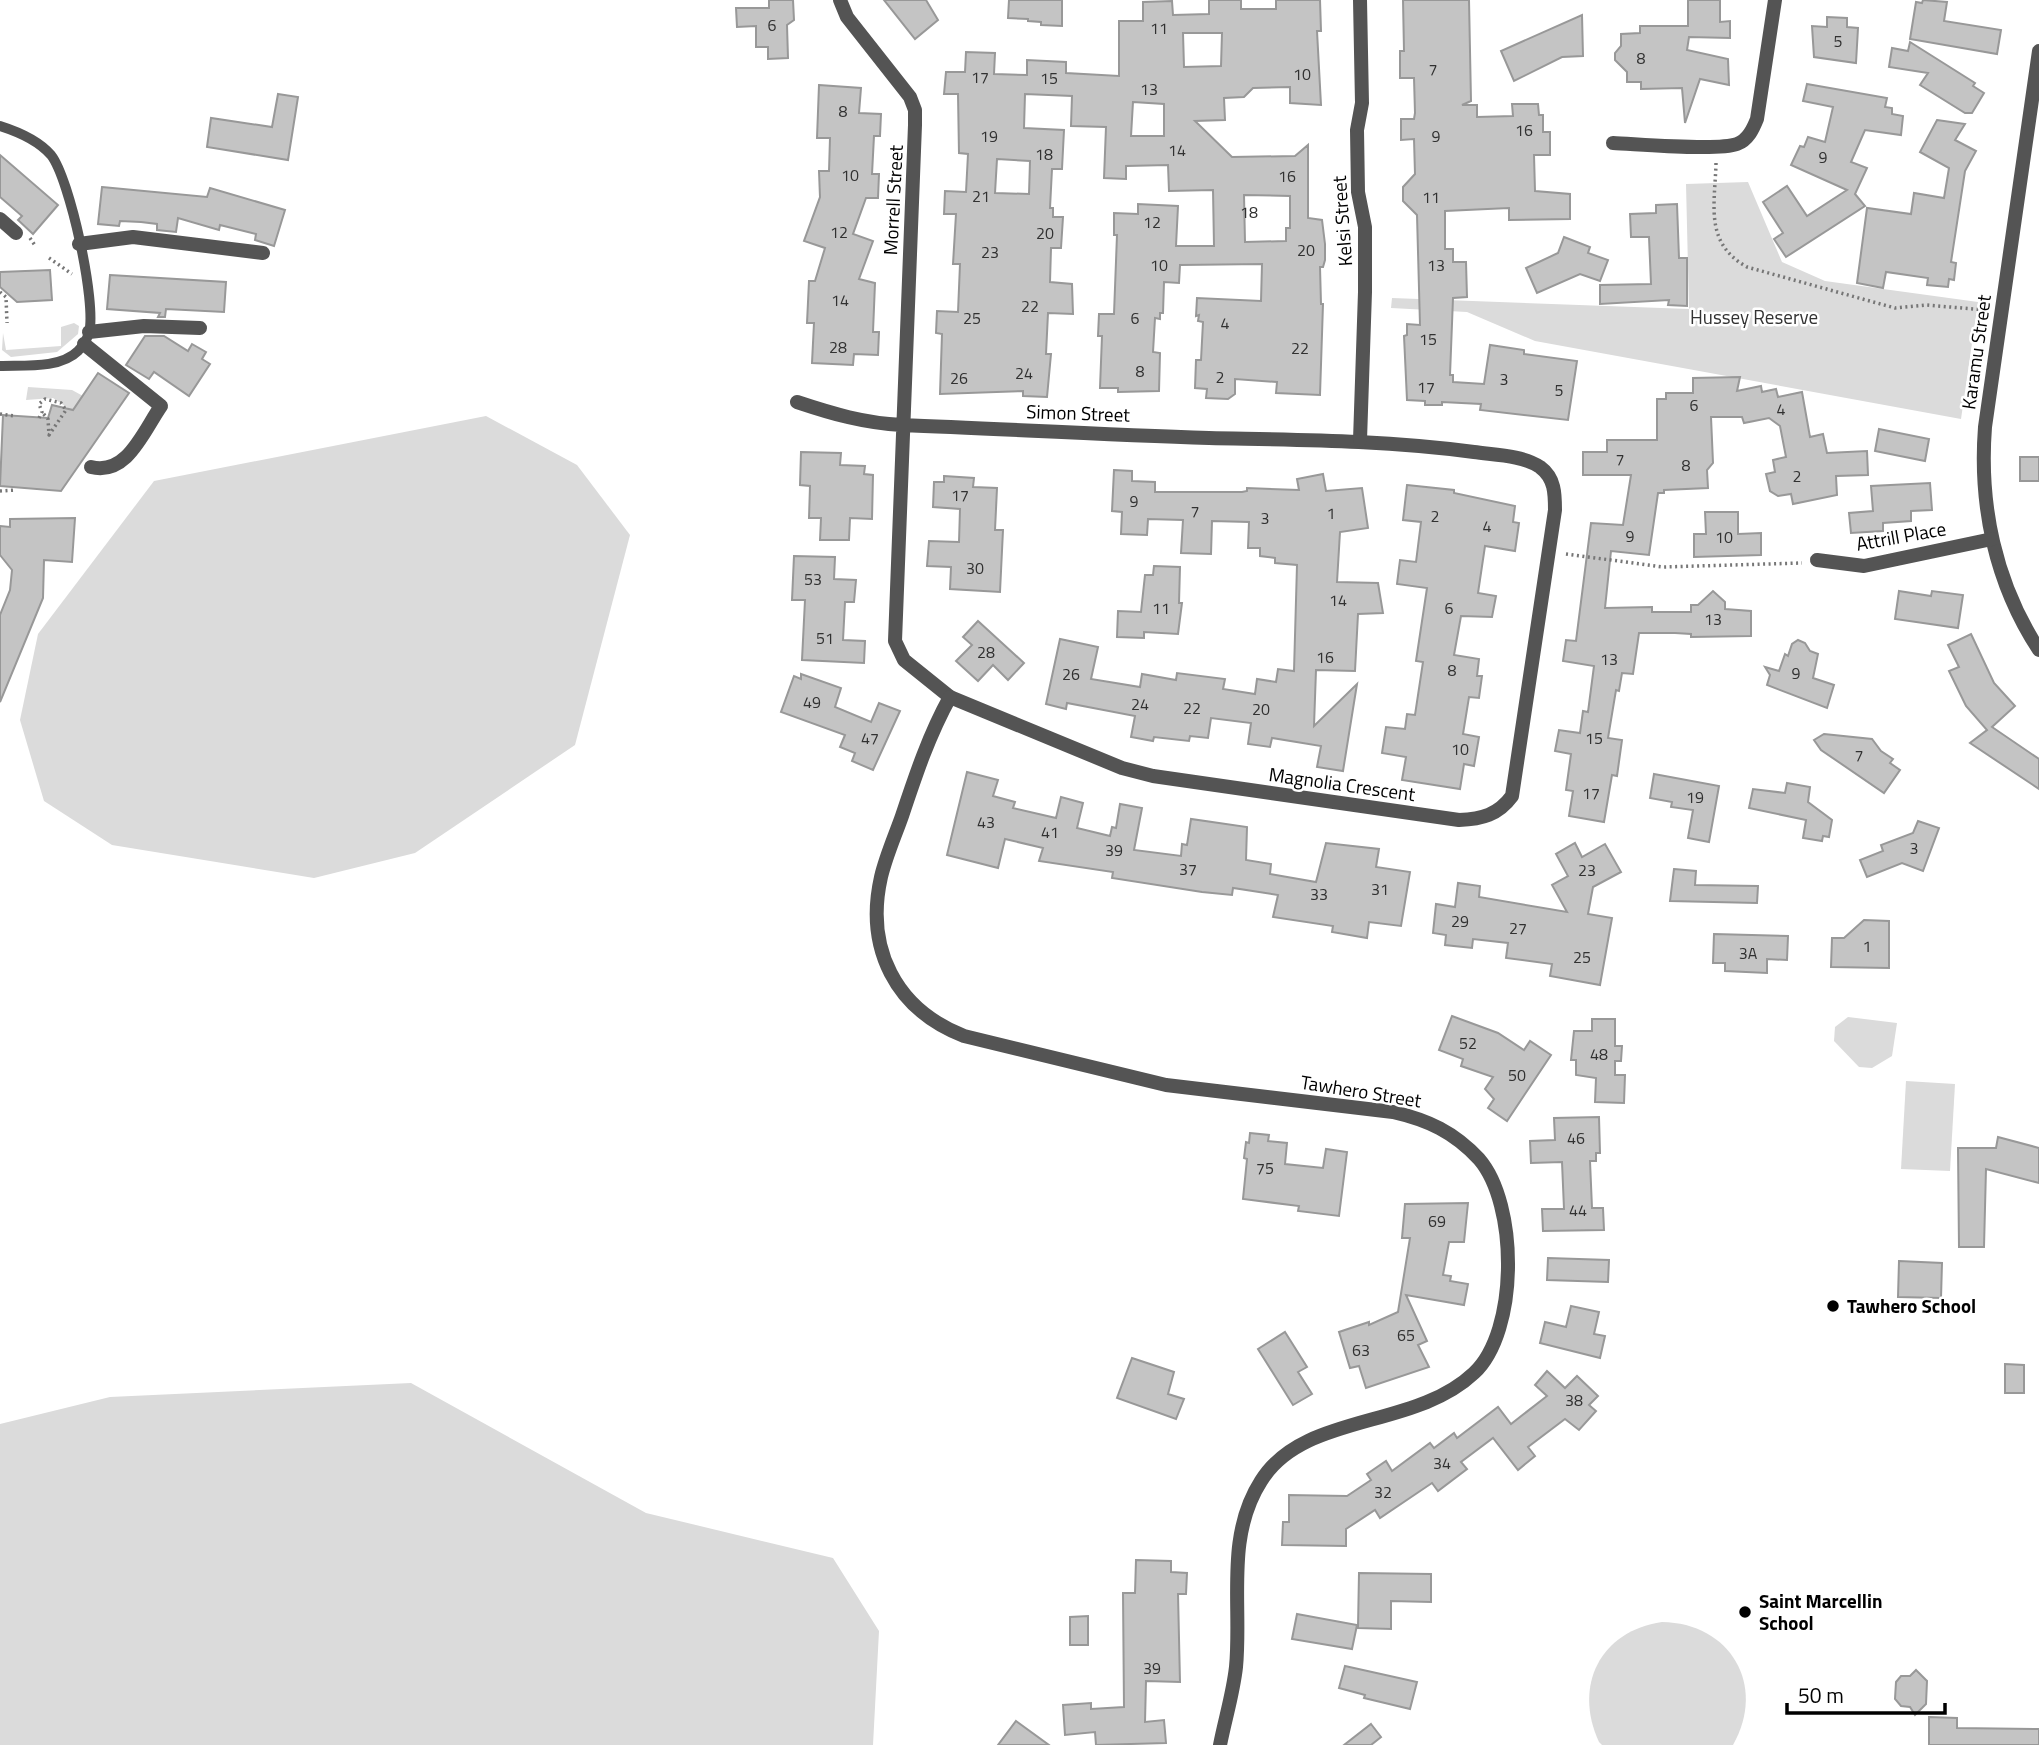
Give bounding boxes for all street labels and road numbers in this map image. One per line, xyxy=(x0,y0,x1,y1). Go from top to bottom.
street label: Morrell Street xyxy=(875,144,910,256)
street label: Kelsi Street xyxy=(1324,174,1359,267)
street label: Karamu Street xyxy=(1953,292,1998,411)
street label: Simon Street xyxy=(1026,396,1131,429)
street label: Attrill Place xyxy=(1854,513,1948,558)
street label: Magnolia Crescent xyxy=(1267,759,1417,808)
street label: Tawhero Street xyxy=(1299,1067,1424,1114)

